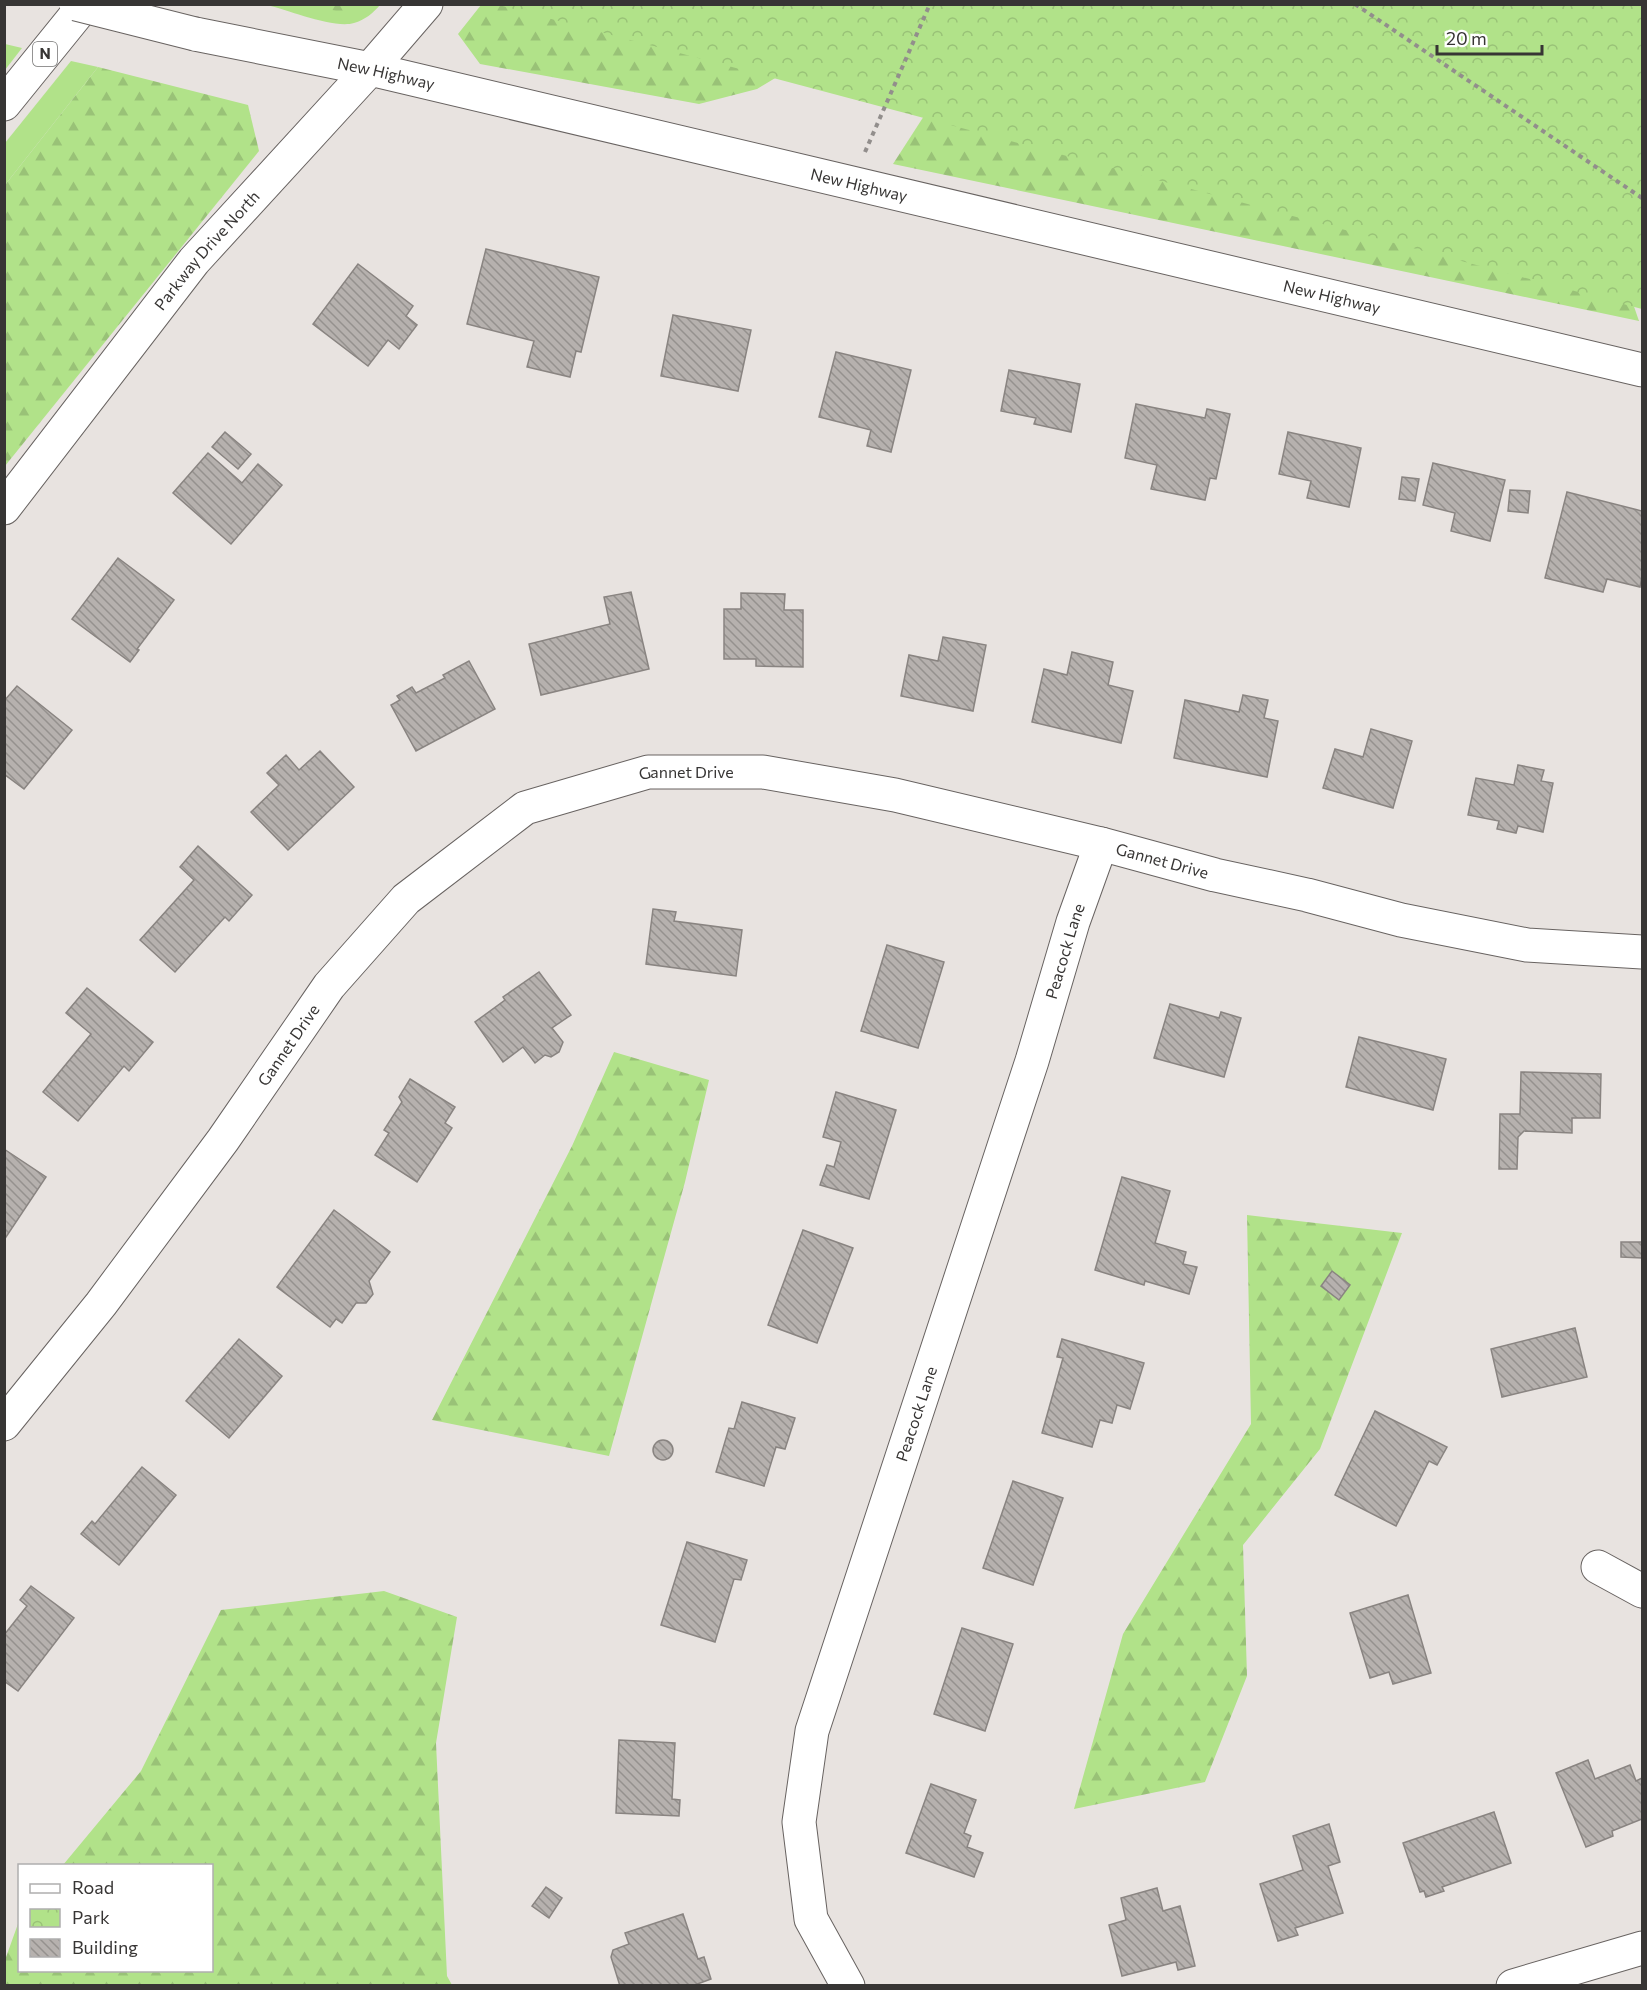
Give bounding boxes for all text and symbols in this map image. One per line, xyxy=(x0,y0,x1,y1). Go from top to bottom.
scale bar xyxy=(1437,18,1542,56)
text: 20 m xyxy=(1446,27,1487,49)
road number: N xyxy=(33,42,57,66)
street label: New Highway xyxy=(336,53,437,93)
street label: New Highway xyxy=(809,164,910,205)
street label: Parkway Drive North xyxy=(150,186,263,313)
street label: New Highway xyxy=(1282,275,1383,317)
street label: Gannet Drive xyxy=(636,762,734,783)
street label: Gannet Drive xyxy=(1114,839,1211,882)
street label: Peacock Lane xyxy=(1041,901,1088,1001)
street label: Gannet Drive xyxy=(253,1000,323,1089)
street label: Peacock Lane xyxy=(891,1364,940,1464)
legend xyxy=(18,1864,213,1972)
text: Road xyxy=(72,1876,114,1898)
text: Park xyxy=(72,1906,110,1928)
text: Building xyxy=(72,1936,138,1958)

